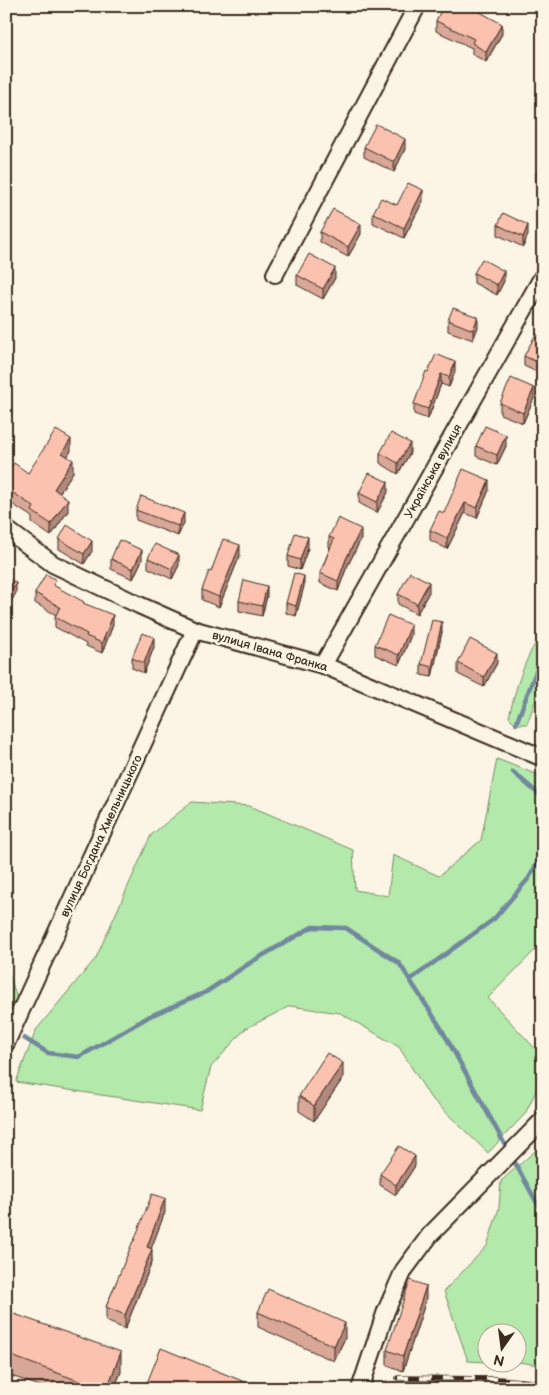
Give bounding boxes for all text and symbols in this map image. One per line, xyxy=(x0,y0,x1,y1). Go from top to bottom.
street label: Українська вулиця xyxy=(401,421,466,521)
street label: вулиця Івана Франка xyxy=(210,628,329,675)
street label: вулиця Богдана Хмельницького xyxy=(57,753,146,920)
north arrow xyxy=(476,1322,526,1372)
text: N xyxy=(492,1351,506,1370)

